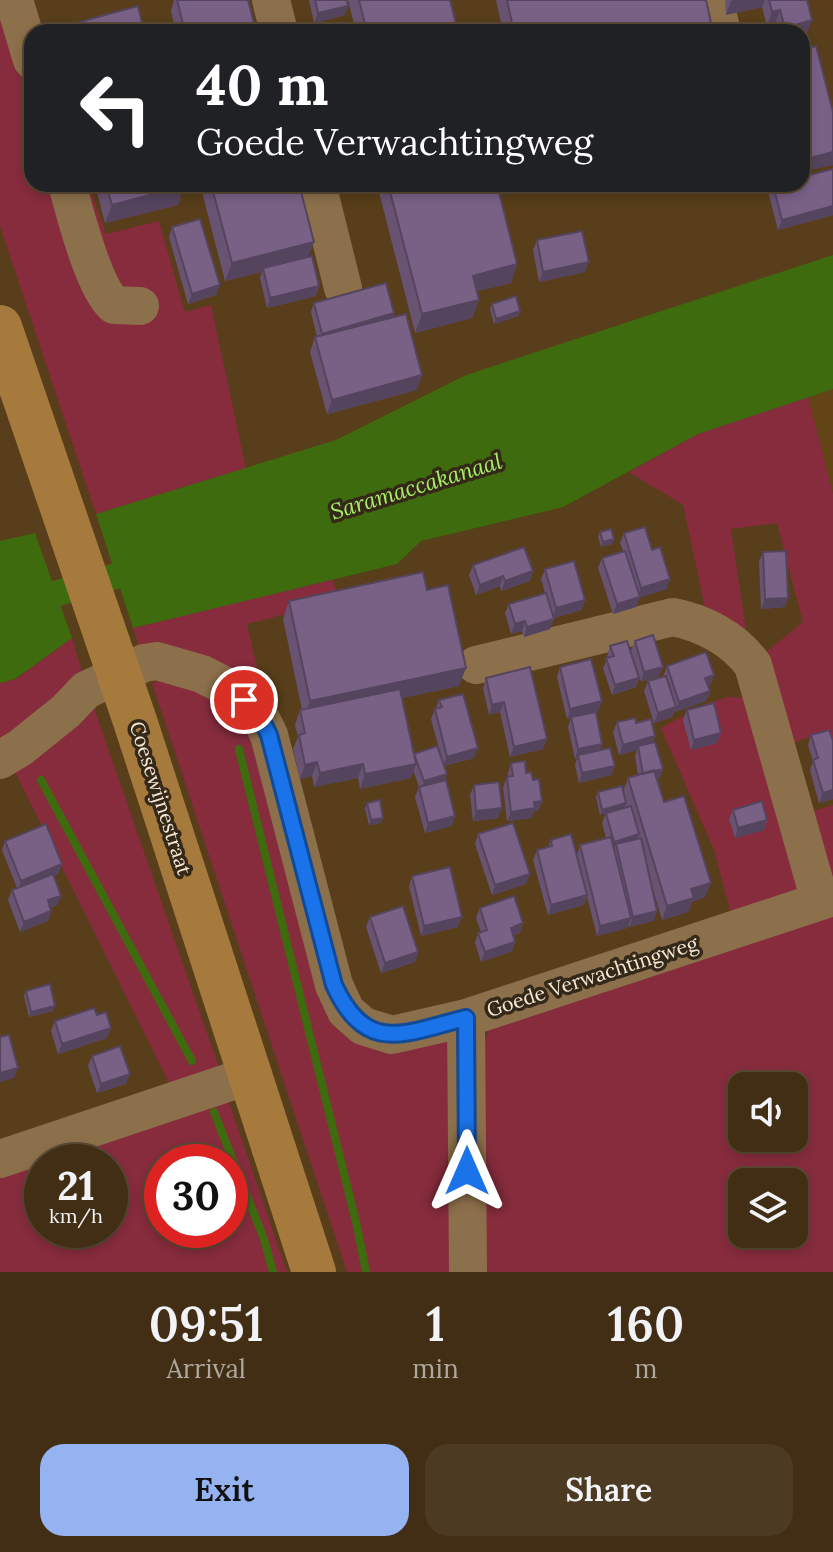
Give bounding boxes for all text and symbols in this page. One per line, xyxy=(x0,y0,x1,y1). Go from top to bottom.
text: 40 m xyxy=(196,49,329,120)
icon: left xyxy=(64,56,168,160)
text: Goede Verwachtingweg xyxy=(196,119,593,165)
water label: Saramaccakanaal xyxy=(327,447,505,525)
pin xyxy=(210,666,278,734)
icon: arrive xyxy=(222,678,266,722)
street label: Coesewijnestraat xyxy=(124,718,198,878)
street label: Goede Verwachtingweg xyxy=(483,930,702,1022)
map controls xyxy=(728,1072,808,1248)
button: sound xyxy=(728,1072,808,1152)
position arrow xyxy=(425,1129,509,1213)
speed limit sign: 30 xyxy=(144,1144,248,1248)
text: 21 xyxy=(57,1160,95,1211)
button: layers xyxy=(728,1168,808,1248)
text: km/h xyxy=(49,1203,103,1228)
text: 09:51 xyxy=(149,1293,264,1354)
text: 1 xyxy=(426,1293,445,1354)
text: 160 xyxy=(607,1293,684,1354)
text: Arrival xyxy=(166,1352,246,1385)
text: min xyxy=(412,1352,459,1385)
text: m xyxy=(634,1352,657,1385)
button: Exit xyxy=(40,1444,409,1536)
button: Share xyxy=(425,1444,793,1536)

